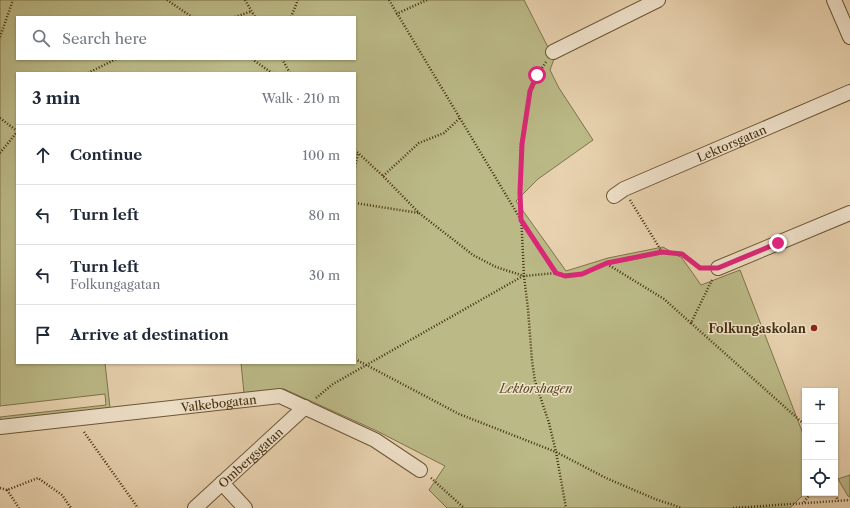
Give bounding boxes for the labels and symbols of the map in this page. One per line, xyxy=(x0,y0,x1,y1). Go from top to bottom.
route start xyxy=(528,66,546,84)
street label: Lektorsgatan xyxy=(694,121,769,164)
route end xyxy=(769,234,787,252)
place label: Folkungaskolan xyxy=(708,321,807,336)
marker: Folkungaskolan xyxy=(809,323,819,333)
park label: Lektorshagen xyxy=(498,381,573,396)
street label: Valkebogatan xyxy=(179,391,258,415)
street label: Ombergsgatan xyxy=(215,424,286,491)

